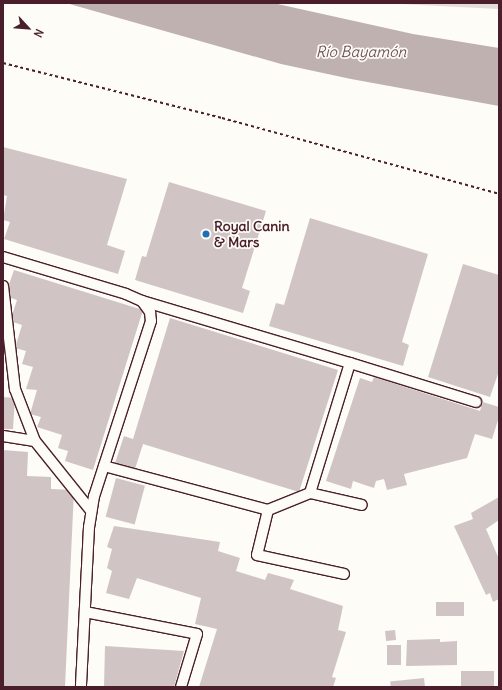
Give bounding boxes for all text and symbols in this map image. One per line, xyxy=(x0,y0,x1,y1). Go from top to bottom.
north arrow xyxy=(8,8,48,48)
text: N xyxy=(31,27,47,40)
water label: Río Bayamón xyxy=(316,43,406,61)
place label: Royal Canin & Mars xyxy=(214,218,290,250)
marker: Royal Canin & Mars xyxy=(201,229,211,239)

